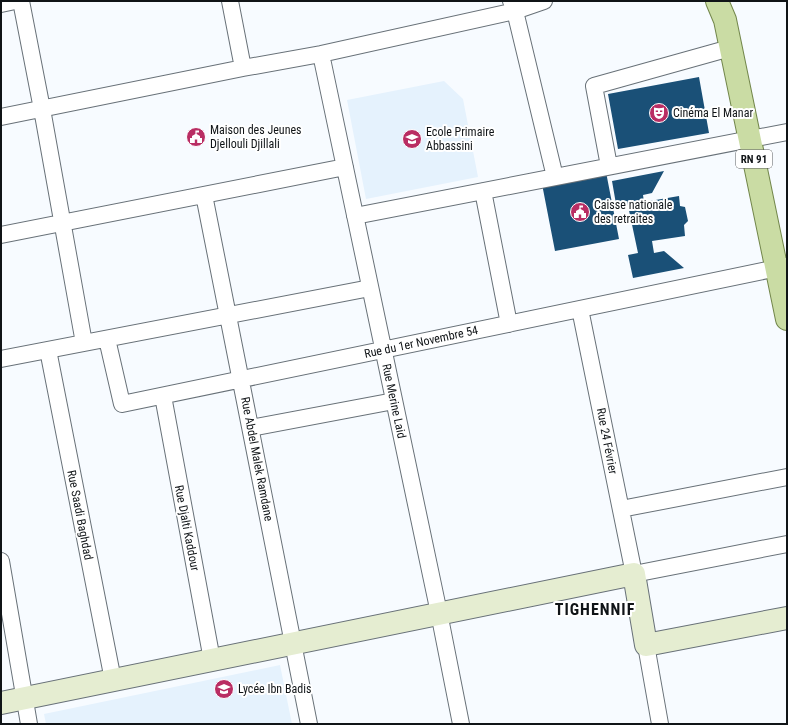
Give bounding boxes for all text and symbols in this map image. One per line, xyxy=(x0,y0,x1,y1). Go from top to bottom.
theatre icon: Cinéma El Manar xyxy=(648,102,670,124)
place label: Cinéma El Manar xyxy=(673,106,753,120)
place label: Maison des Jeunes Djellouli Djillali xyxy=(210,123,302,151)
place label: Ecole Primaire Abbassini xyxy=(426,125,495,153)
public building icon: Maison des Jeunes Djellouli Djillali xyxy=(185,126,207,148)
school or university icon: Ecole Primaire Abbassini xyxy=(401,128,423,150)
road number: RN 91 xyxy=(736,150,772,168)
place label: Caisse nationale des retraites xyxy=(594,198,673,226)
public building icon: Caisse nationale des retraites xyxy=(569,201,591,223)
street label: Rue du 1er Novembre 54 xyxy=(363,323,479,361)
street label: Rue Merine Laid xyxy=(379,362,409,440)
street label: Rue Abdel Malek Ramdane xyxy=(238,396,276,523)
street label: Rue 24 Février xyxy=(594,407,620,476)
street label: Rue Saadi Baghdad xyxy=(64,469,96,561)
street label: Rue Djalti Kaddour xyxy=(172,484,202,573)
district label: TIGHENNIF xyxy=(555,600,635,619)
school or university icon: Lycée Ibn Badis xyxy=(213,678,235,700)
place label: Lycée Ibn Badis xyxy=(238,682,311,696)

